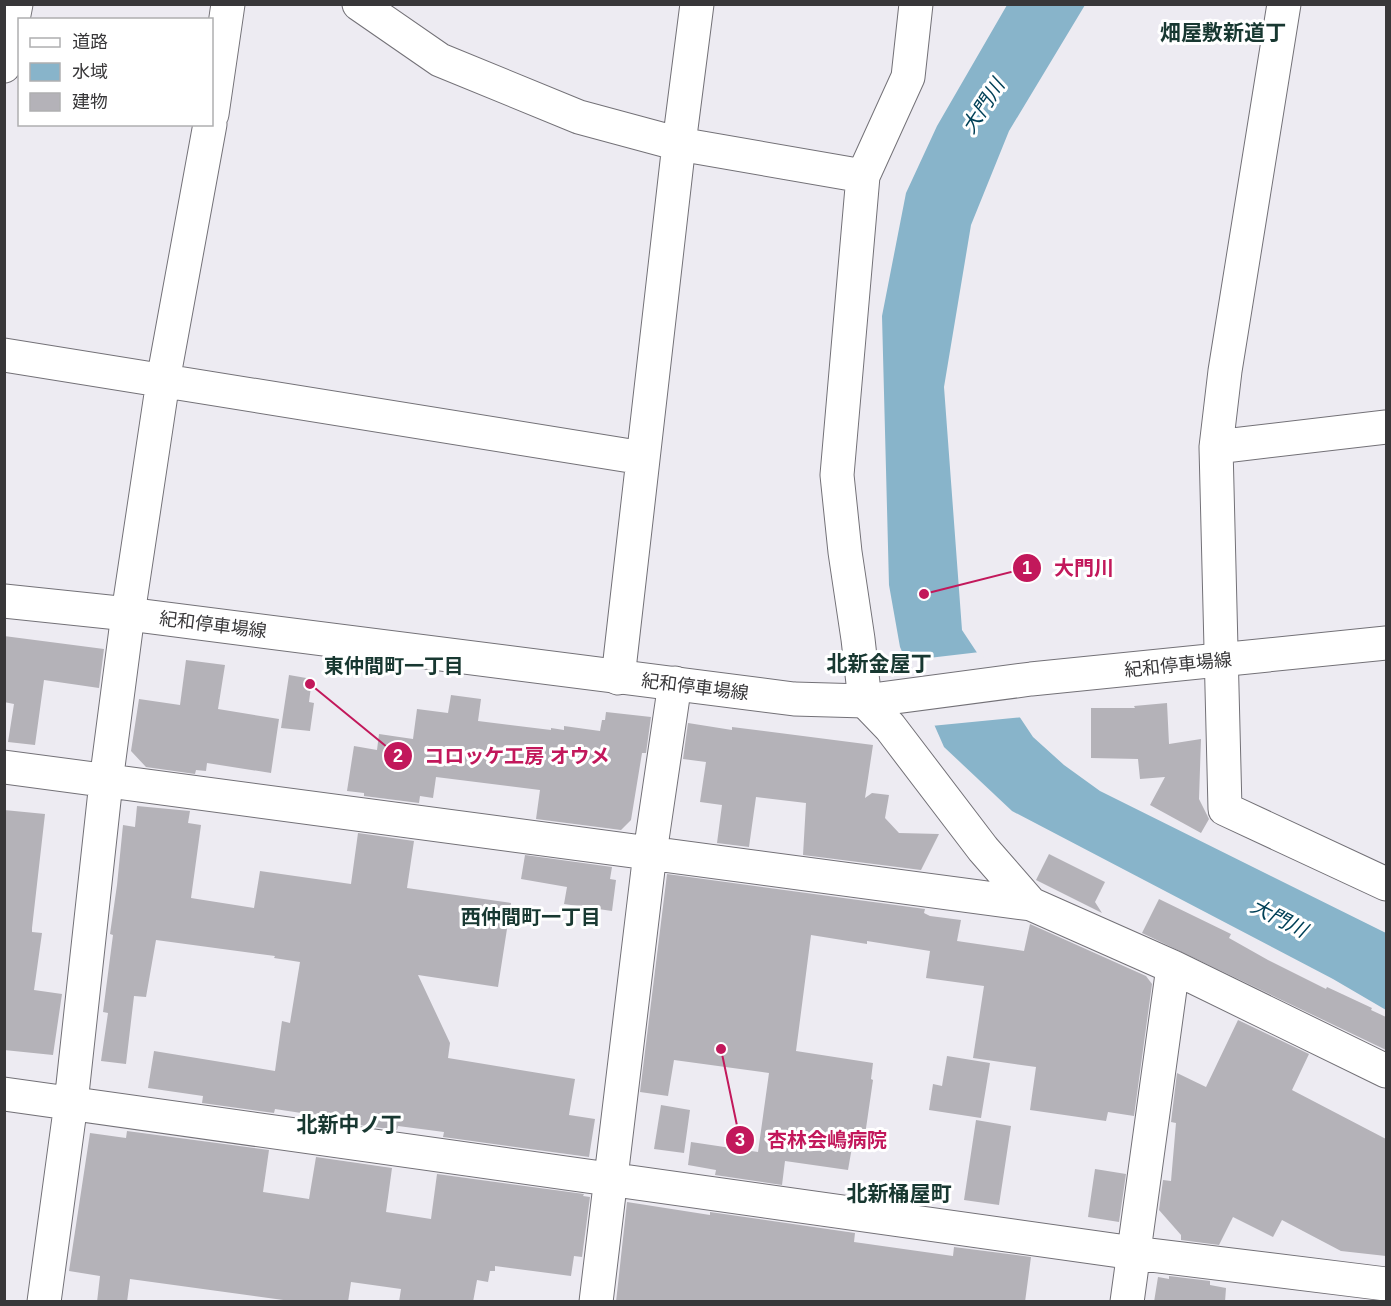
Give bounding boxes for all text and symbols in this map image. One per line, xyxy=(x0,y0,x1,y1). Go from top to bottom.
legend xyxy=(18,18,213,126)
district label: 畑屋敷新道丁 xyxy=(1160,21,1286,44)
text: 道路 xyxy=(72,32,108,52)
text: 水域 xyxy=(72,62,108,82)
water label: 大門川 xyxy=(957,73,1010,137)
text: 建物 xyxy=(72,92,108,112)
callout: 大門川 xyxy=(1012,549,1126,587)
text: 大門川 xyxy=(1054,557,1114,579)
text: 1 xyxy=(1022,558,1032,578)
street label: 紀和停車場線 xyxy=(158,608,268,642)
street label: 紀和停車場線 xyxy=(1123,649,1233,681)
district label: 北新金屋丁 xyxy=(827,652,932,675)
district label: 東仲間町一丁目 xyxy=(324,655,464,677)
street label: 紀和停車場線 xyxy=(640,670,750,704)
callout: コロッケ工房 オウメ xyxy=(383,737,622,775)
text: コロッケ工房 オウメ xyxy=(424,745,610,767)
text: 2 xyxy=(393,746,403,766)
water label: 大門川 xyxy=(1247,895,1313,942)
district label: 西仲間町一丁目 xyxy=(461,906,601,928)
district label: 北新中ノ丁 xyxy=(297,1113,402,1136)
callout: 杏林会嶋病院 xyxy=(725,1121,899,1159)
text: 杏林会嶋病院 xyxy=(767,1129,887,1151)
text: 3 xyxy=(735,1130,745,1150)
district label: 北新桶屋町 xyxy=(847,1182,952,1205)

